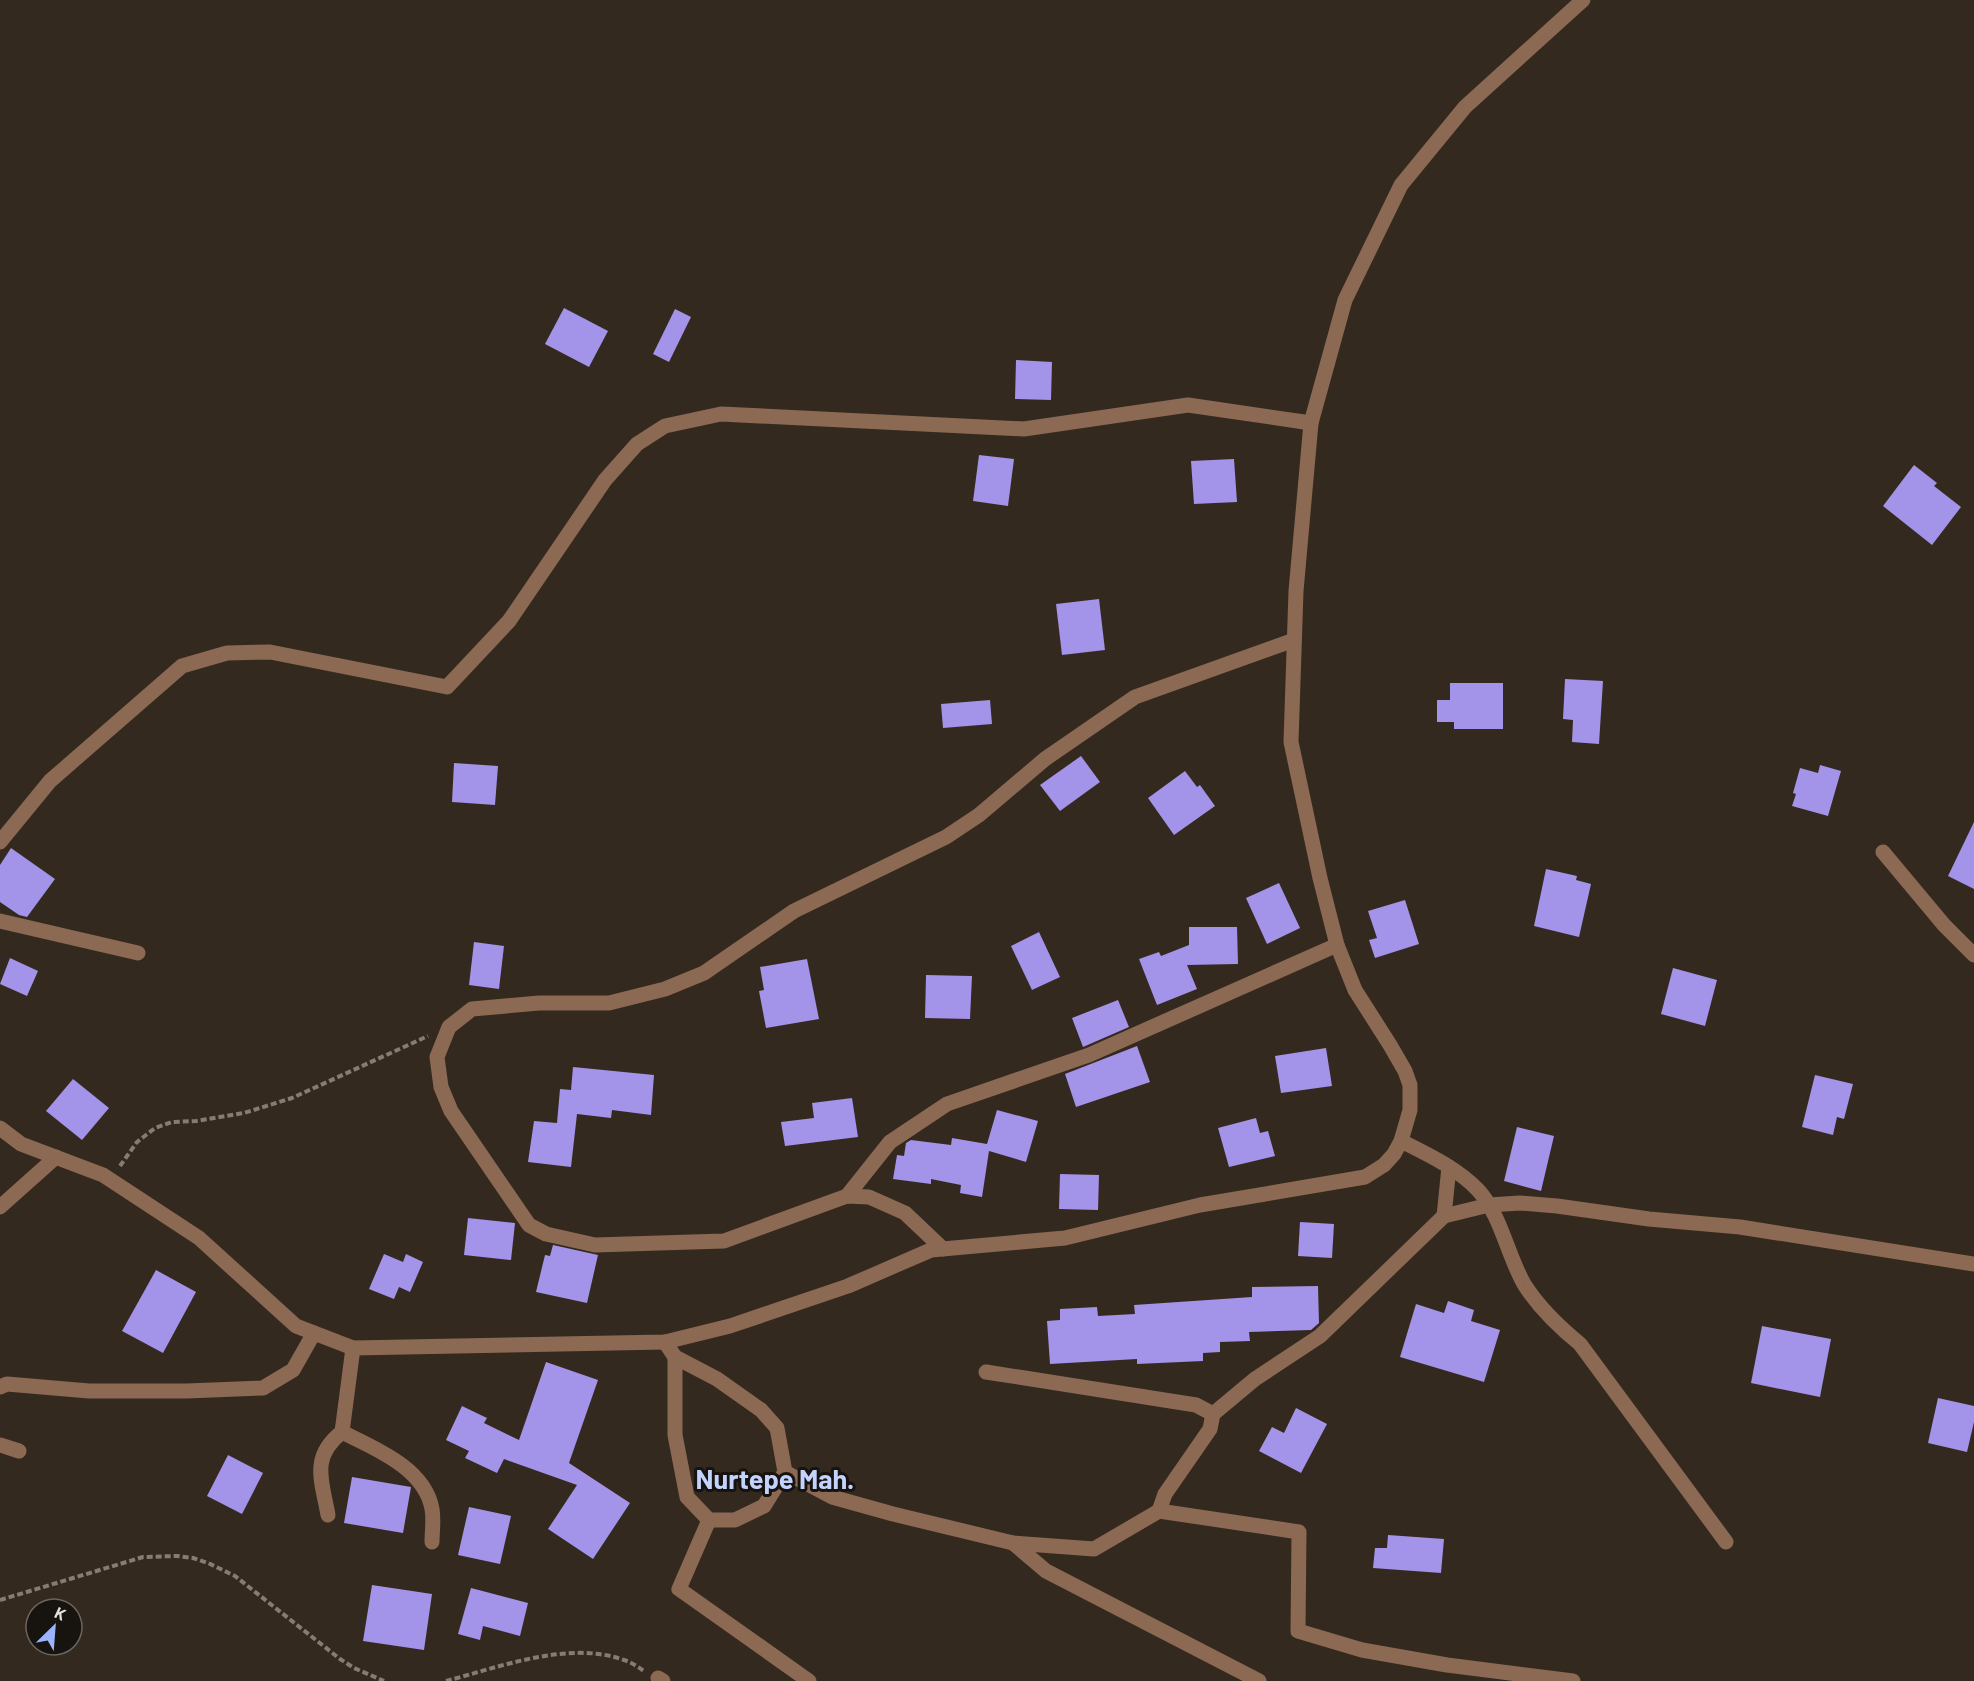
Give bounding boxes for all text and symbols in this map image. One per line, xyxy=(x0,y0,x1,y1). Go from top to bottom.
district label: Nurtepe Mah. xyxy=(696,1462,854,1494)
north arrow xyxy=(24,1597,84,1657)
text: K xyxy=(52,1602,69,1624)

